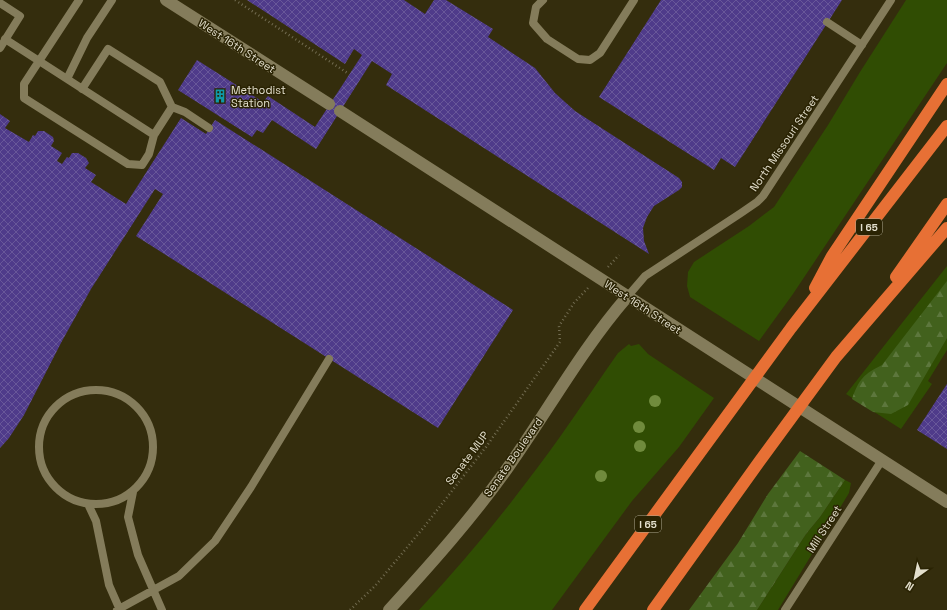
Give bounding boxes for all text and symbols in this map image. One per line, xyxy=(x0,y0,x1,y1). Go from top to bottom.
street label: West 16th Street xyxy=(196,16,278,76)
place label: Methodist Station xyxy=(231,83,286,110)
building icon: Methodist Station xyxy=(212,88,228,104)
street label: North Missouri Street xyxy=(746,92,822,194)
road number: I 65 xyxy=(856,219,882,235)
street label: West 16th Street xyxy=(602,277,684,337)
street label: Senate Boulevard xyxy=(481,415,545,499)
street label: Senate MUP xyxy=(442,428,492,488)
street label: Mill Street xyxy=(803,503,845,555)
road number: I 65 xyxy=(635,516,661,532)
north arrow xyxy=(895,558,935,598)
text: N xyxy=(903,579,916,594)

